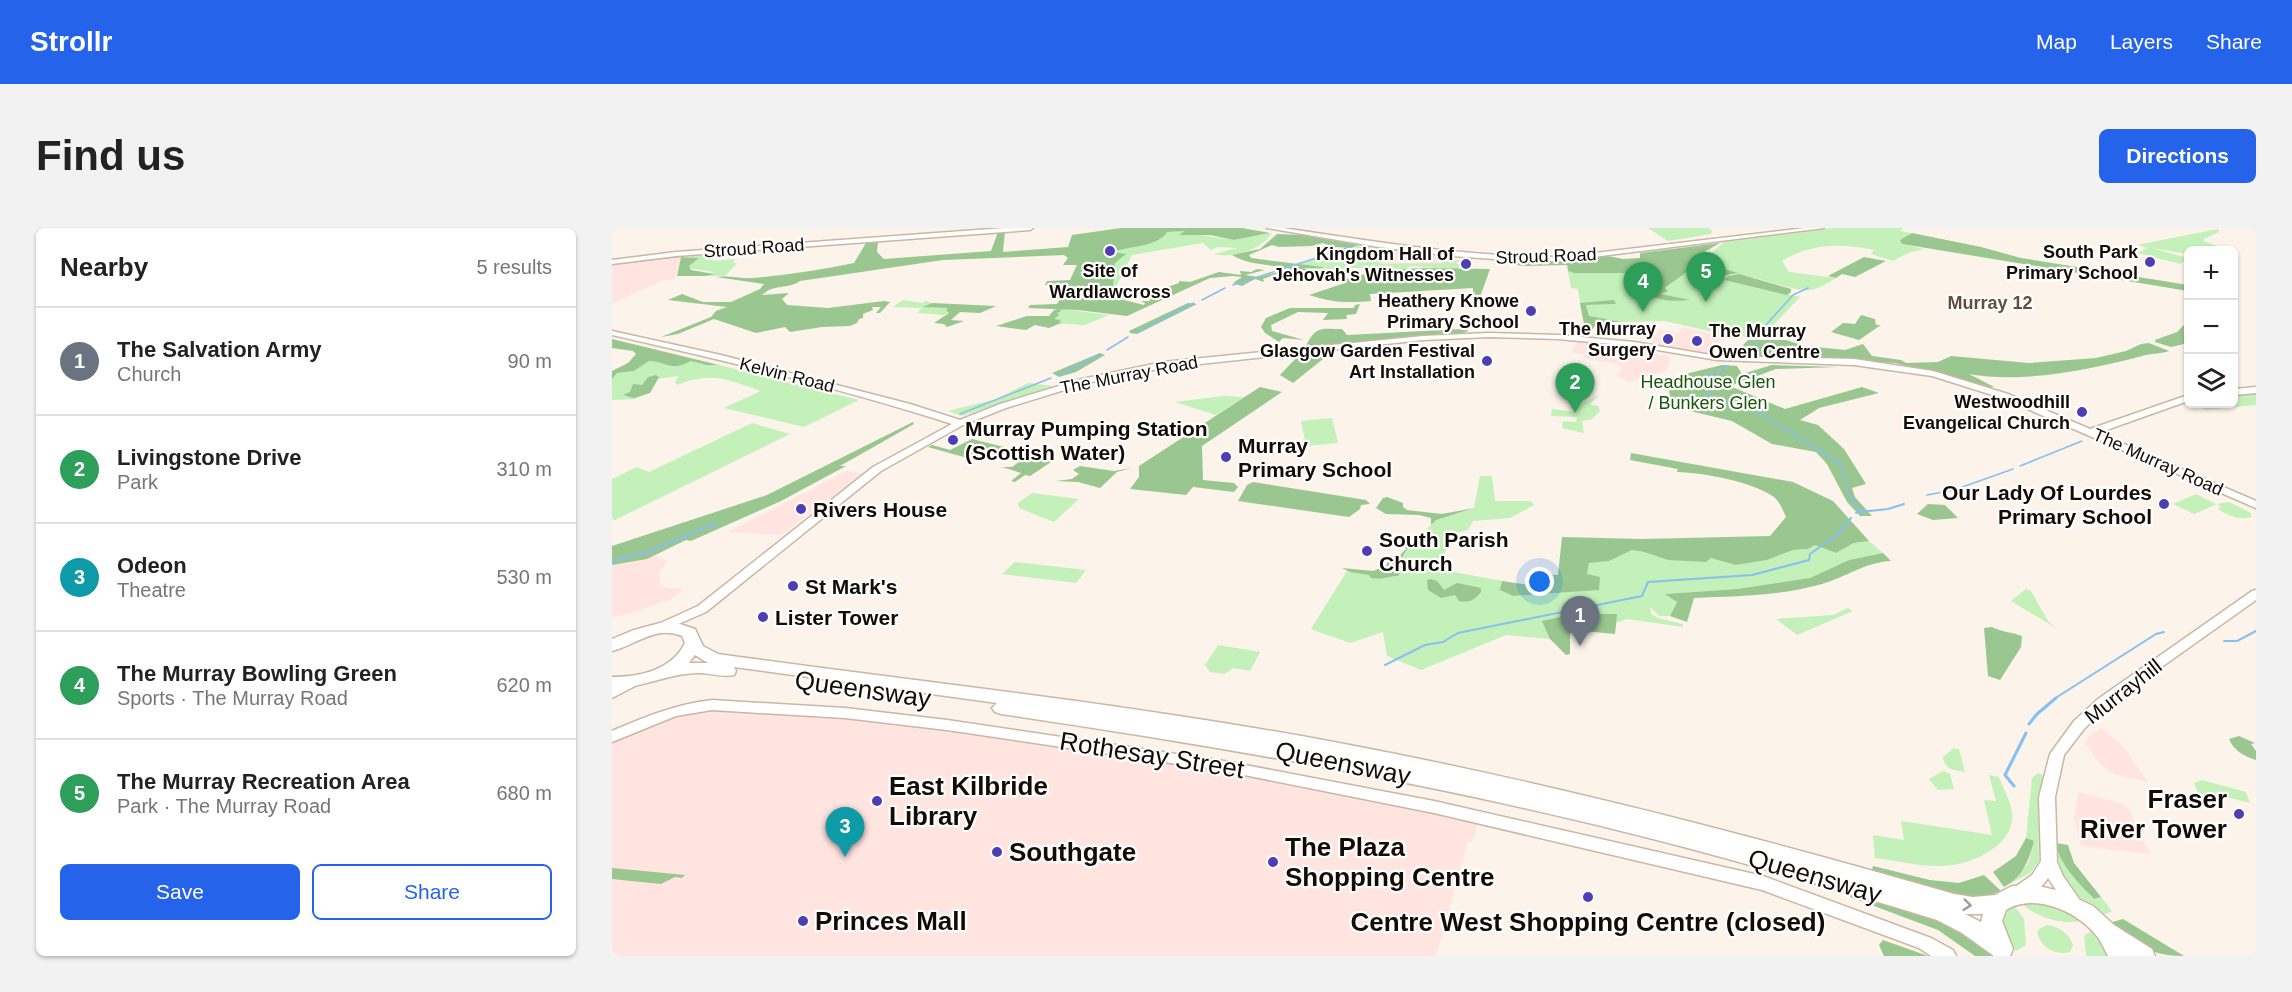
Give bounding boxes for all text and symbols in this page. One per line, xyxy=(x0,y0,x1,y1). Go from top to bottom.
text: Strollr xyxy=(30,26,112,57)
text: Map xyxy=(2036,30,2077,53)
text: Layers xyxy=(2110,30,2173,53)
text: Share xyxy=(2206,30,2262,53)
button: Directions xyxy=(2099,129,2256,183)
text: Find us xyxy=(36,132,185,179)
street label: Stroud Road xyxy=(703,234,805,262)
place label: South Park Primary School xyxy=(2006,242,2139,283)
marker: Site of Wardlawcross xyxy=(1103,244,1117,258)
place label: Kingdom Hall of Jehovah's Witnesses xyxy=(1273,244,1455,285)
street label: Stroud Road xyxy=(1495,244,1597,268)
map controls xyxy=(2184,246,2238,408)
button: + xyxy=(2184,246,2238,300)
text: Nearby xyxy=(60,252,148,282)
pin: 5 xyxy=(1686,253,1726,302)
marker: South Park Primary School xyxy=(2143,255,2157,269)
text: 5 results xyxy=(476,256,552,278)
marker: Kingdom Hall of Jehovah's Witnesses xyxy=(1459,257,1473,271)
place label: Site of Wardlawcross xyxy=(1049,261,1171,302)
pin: 4 xyxy=(1624,262,1662,312)
place label: Heathery Knowe Primary School xyxy=(1378,291,1519,332)
district label: Murray 12 xyxy=(1947,293,2033,313)
button: − xyxy=(2184,300,2238,354)
marker: Heathery Knowe Primary School xyxy=(1524,304,1538,318)
place label: The Murray Surgery xyxy=(1559,319,1656,360)
place label: The Murray Owen Centre xyxy=(1709,321,1820,362)
marker: The Murray Surgery xyxy=(1661,332,1675,346)
marker: The Murray Owen Centre xyxy=(1690,334,1704,348)
text: The Salvation Army xyxy=(117,337,322,362)
place label: Glasgow Garden Festival Art Installation xyxy=(1260,341,1475,382)
text: 1 xyxy=(74,350,85,372)
text: 90 m xyxy=(508,350,552,372)
street label: The Murray Road xyxy=(1058,352,1200,398)
street label: Kelvin Road xyxy=(737,354,837,396)
marker: Glasgow Garden Festival Art Installation xyxy=(1480,354,1494,368)
button: layers xyxy=(2184,354,2238,408)
text: Church xyxy=(117,363,181,385)
pin: 2 xyxy=(1556,364,1594,413)
park label: Headhouse Glen / Bunkers Glen xyxy=(1640,372,1776,413)
place label: Westwoodhill Evangelical Church xyxy=(1903,392,2070,433)
marker: Westwoodhill Evangelical Church xyxy=(2075,405,2089,419)
place label: Murray Pumping Station (Scottish Water) xyxy=(965,417,1208,464)
street label: The Murray Road xyxy=(2090,424,2226,500)
marker: Murray Pumping Station (Scottish Water) xyxy=(946,433,960,447)
place label: Murray Primary School xyxy=(1238,434,1392,481)
text: Livingstone Drive xyxy=(117,445,302,470)
marker: Murray Primary School xyxy=(1219,450,1233,464)
text: 2 xyxy=(74,458,85,480)
text: 310 m xyxy=(496,458,552,480)
text: Park xyxy=(117,471,158,493)
place label: Our Lady Of Lourdes Primary School xyxy=(1942,481,2152,528)
marker: Our Lady Of Lourdes Primary School xyxy=(2157,497,2171,511)
place label: Rivers House xyxy=(813,498,947,521)
marker: Rivers House xyxy=(794,502,808,516)
place label: South Parish Church xyxy=(1379,528,1509,575)
marker: South Parish Church xyxy=(1360,544,1374,558)
text: Odeon xyxy=(117,553,187,578)
text: 3 xyxy=(74,566,85,588)
text: 530 m xyxy=(496,566,552,588)
your location xyxy=(1525,567,1554,596)
place label: St Mark's xyxy=(805,575,898,598)
text: Theatre xyxy=(117,579,186,601)
marker: St Mark's xyxy=(786,579,800,593)
pin: 1 xyxy=(1560,596,1600,646)
place label: Lister Tower xyxy=(775,606,898,629)
marker: Lister Tower xyxy=(756,610,770,624)
street label: Murrayhill xyxy=(2080,654,2166,728)
text: The Murray Bowling Green xyxy=(117,661,397,686)
street label: Queensway xyxy=(793,665,933,713)
text: 4 xyxy=(74,674,85,696)
text: 620 m xyxy=(496,674,552,696)
text: Sports · The Murray Road xyxy=(117,687,348,709)
street label: Rothesay Street xyxy=(1058,726,1247,785)
street label: Queensway xyxy=(1273,735,1413,791)
text: The Murray Recreation Area xyxy=(117,769,410,794)
place label: East Kilbride Library xyxy=(889,771,1048,831)
text: 5 xyxy=(74,782,85,804)
text: 680 m xyxy=(496,782,552,804)
place label: Fraser River Tower xyxy=(2080,784,2227,844)
marker: East Kilbride Library xyxy=(870,794,884,808)
text: Park · The Murray Road xyxy=(117,795,331,817)
marker: Fraser River Tower xyxy=(2232,807,2246,821)
pin: 3 xyxy=(826,808,864,857)
place label: The Plaza Shopping Centre xyxy=(1285,832,1494,892)
place label: Southgate xyxy=(1009,837,1136,867)
street label: Queensway xyxy=(1745,843,1885,909)
marker: Southgate xyxy=(990,845,1004,859)
marker: The Plaza Shopping Centre xyxy=(1266,855,1280,869)
button: Save xyxy=(60,864,300,920)
button: Share xyxy=(312,864,552,920)
marker: Centre West Shopping Centre (closed) xyxy=(1581,890,1595,904)
one-way arrow xyxy=(1963,898,1972,911)
place label: Princes Mall xyxy=(815,906,967,936)
place label: Centre West Shopping Centre (closed) xyxy=(1351,907,1825,937)
marker: Princes Mall xyxy=(796,914,810,928)

